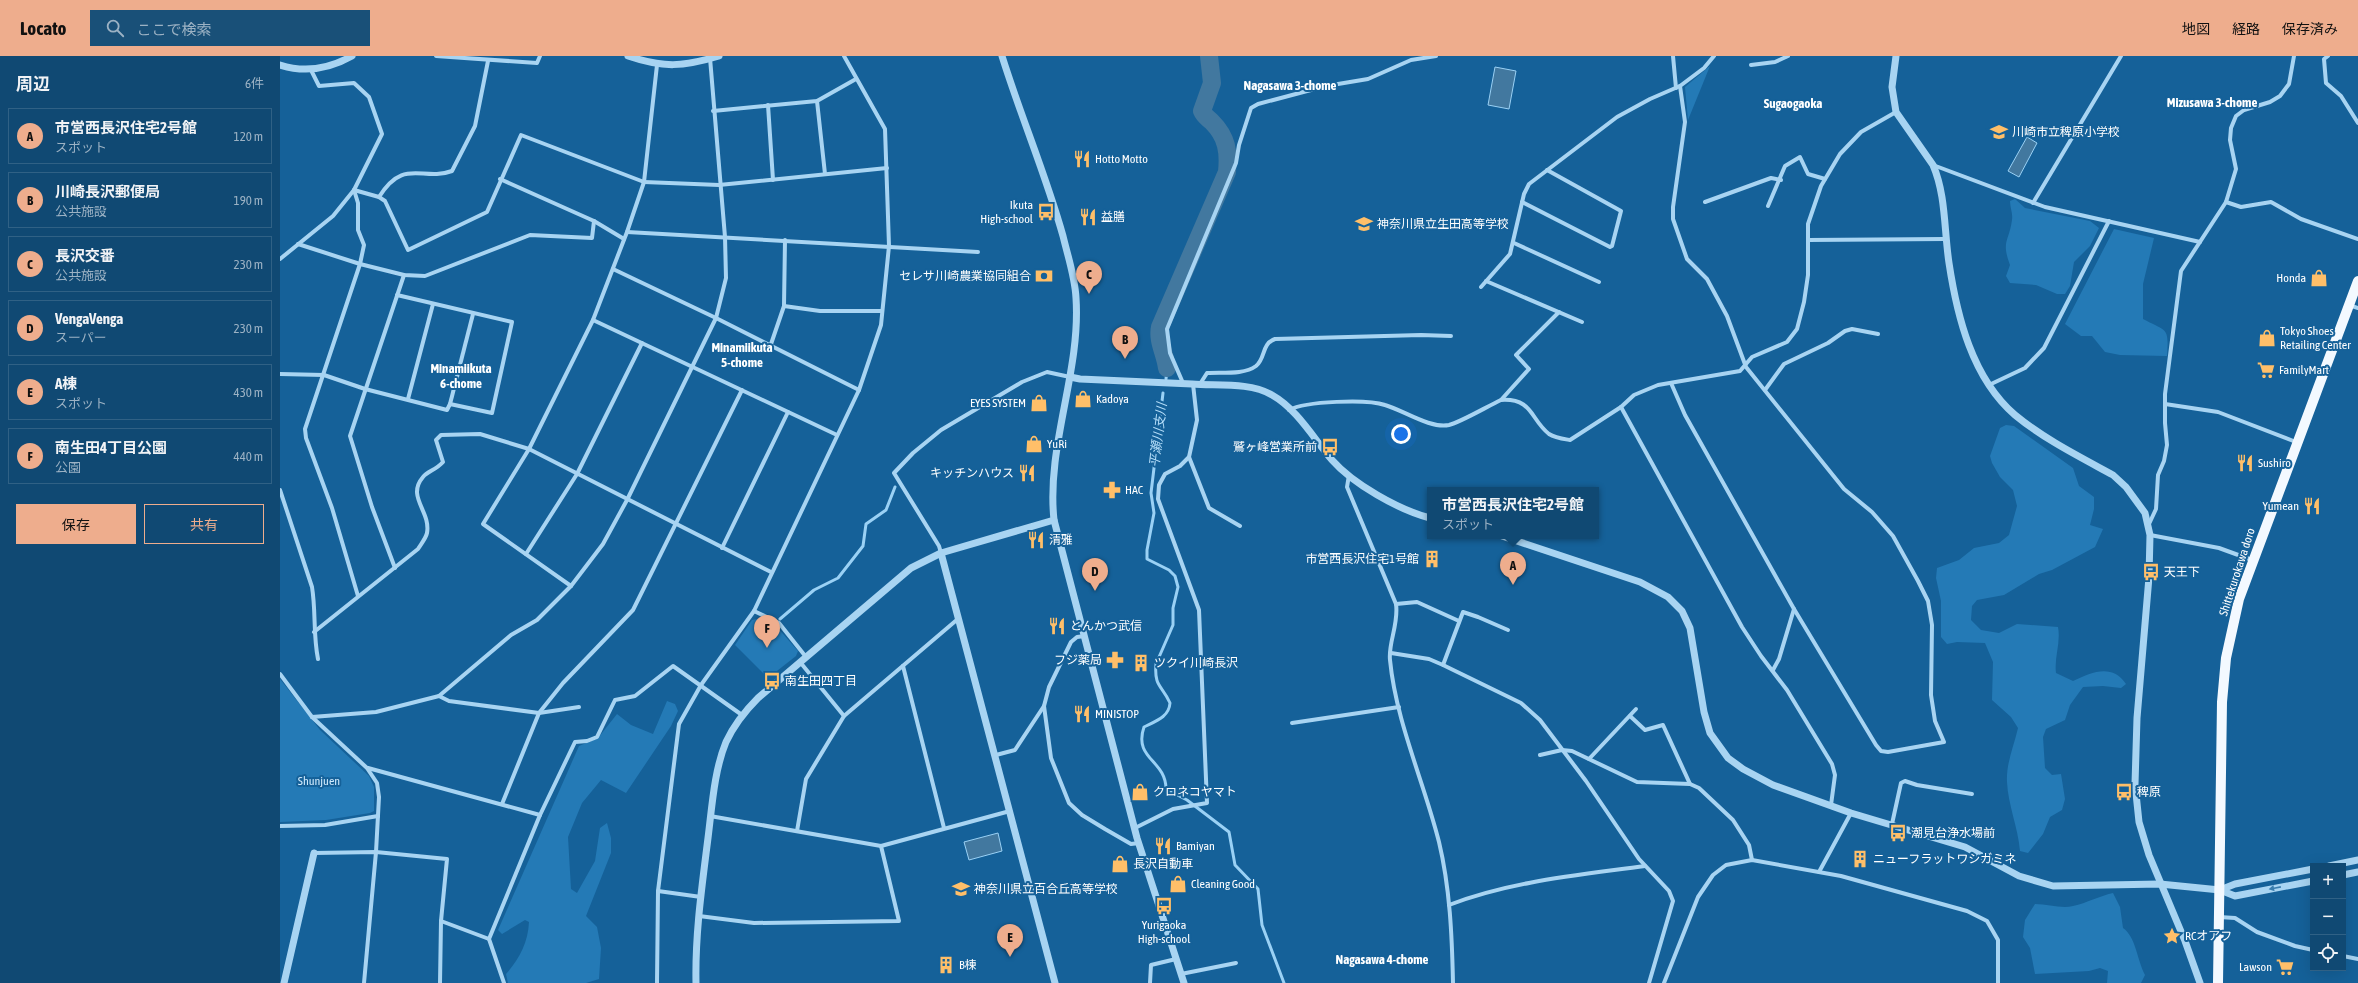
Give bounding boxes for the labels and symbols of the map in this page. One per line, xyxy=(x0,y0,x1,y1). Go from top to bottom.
district label: Nagasawa 3-chome xyxy=(1243,78,1337,93)
district label: Mizusawa 3-chome xyxy=(2167,95,2257,110)
district label: Sugaogaoka xyxy=(1764,96,1822,111)
school or university icon: 川崎市立稗原小学校 xyxy=(1989,122,2009,142)
place label: 川崎市立稗原小学校 xyxy=(2012,125,2120,139)
restaurant icon: Hotto Motto xyxy=(1072,149,1092,169)
place label: Hotto Motto xyxy=(1095,152,1148,166)
place label: Ikuta High-school xyxy=(980,198,1034,226)
bus stop icon: Ikuta High-school xyxy=(1036,202,1056,222)
restaurant icon: 益膳 xyxy=(1078,207,1098,227)
place label: 益膳 xyxy=(1101,210,1125,224)
school or university icon: 神奈川県立生田高等学校 xyxy=(1354,214,1374,234)
place label: 神奈川県立生田高等学校 xyxy=(1377,217,1509,231)
pin: C xyxy=(1076,261,1102,294)
bank icon: セレサ川崎農業協同組合 xyxy=(1034,266,1054,286)
shop icon: Honda xyxy=(2309,268,2329,288)
place label: セレサ川崎農業協同組合 xyxy=(899,269,1031,283)
place label: Honda xyxy=(2276,271,2306,285)
place label: Tokyo Shoes Retailing Center xyxy=(2280,324,2351,352)
pin: B xyxy=(1112,326,1138,359)
shop icon: Tokyo Shoes Retailing Center xyxy=(2257,328,2277,348)
district label: Minamiikuta 5-chome xyxy=(711,340,773,370)
supermarket icon: FamilyMart xyxy=(2256,360,2276,380)
district label: Minamiikuta 6-chome xyxy=(430,361,492,391)
place label: FamilyMart xyxy=(2279,363,2330,377)
shop icon: Kadoya xyxy=(1073,389,1093,409)
place label: Kadoya xyxy=(1096,392,1129,406)
shop icon: EYES SYSTEM xyxy=(1029,393,1049,413)
place label: EYES SYSTEM xyxy=(970,396,1026,410)
water label: 平瀬川支川 xyxy=(1147,400,1170,468)
your location xyxy=(1391,424,1411,444)
shop icon: YuRi xyxy=(1024,434,1044,454)
place label: YuRi xyxy=(1047,437,1067,451)
bus stop icon: 鷲ヶ峰営業所前 xyxy=(1320,437,1340,457)
place label: 鷲ヶ峰営業所前 xyxy=(1233,440,1317,454)
restaurant icon: Sushiro xyxy=(2235,453,2255,473)
place label: Sushiro xyxy=(2258,456,2291,470)
restaurant icon: キッチンハウス xyxy=(1017,463,1037,483)
place label: キッチンハウス xyxy=(930,466,1014,480)
pharmacy icon: HAC xyxy=(1102,480,1122,500)
place label: HAC xyxy=(1125,483,1144,497)
restaurant icon: Yumean xyxy=(2302,496,2322,516)
place label: Yumean xyxy=(2262,499,2299,513)
street label: Shittekurokawa doro xyxy=(2216,526,2258,618)
restaurant icon: 清雅 xyxy=(1026,530,1046,550)
place label: 清雅 xyxy=(1049,533,1073,547)
building icon: 市営西長沢住宅1号館 xyxy=(1422,549,1442,569)
place label: 市営西長沢住宅1号館 xyxy=(1305,552,1419,566)
pin: A xyxy=(1500,552,1526,585)
pin: D xyxy=(1082,558,1108,591)
bus stop icon: 天王下 xyxy=(2141,562,2161,582)
place label: 天王下 xyxy=(2164,565,2200,579)
pin: F xyxy=(754,615,780,648)
restaurant icon: とんかつ武信 xyxy=(1047,616,1067,636)
place label: とんかつ武信 xyxy=(1070,619,1142,633)
pharmacy icon: フジ薬局 xyxy=(1105,650,1125,670)
place label: フジ薬局 xyxy=(1054,653,1102,667)
building icon: ツクイ川崎長沢 xyxy=(1131,653,1151,673)
place label: ツクイ川崎長沢 xyxy=(1154,656,1238,670)
bus stop icon: 南生田四丁目 xyxy=(762,671,782,691)
place label: 南生田四丁目 xyxy=(785,674,857,688)
restaurant icon: MINISTOP xyxy=(1072,704,1092,724)
place label: MINISTOP xyxy=(1095,707,1139,721)
park label: Shunjuen xyxy=(298,774,340,788)
shop icon: クロネコヤマト xyxy=(1130,782,1150,802)
bus stop icon: 稗原 xyxy=(2114,782,2134,802)
place label: クロネコヤマト xyxy=(1153,785,1237,799)
place label: 稗原 xyxy=(2137,785,2161,799)
bus stop icon: 潮見台浄水場前 xyxy=(1888,823,1908,843)
place label: 潮見台浄水場前 xyxy=(1911,826,1995,840)
restaurant icon: Bamiyan xyxy=(1153,836,1173,856)
place label: Bamiyan xyxy=(1176,839,1215,853)
building icon: ニューフラットワシガミネ xyxy=(1850,849,1870,869)
place label: ニューフラットワシガミネ xyxy=(1873,852,2016,866)
shop icon: 長沢自動車 xyxy=(1110,854,1130,874)
place label: 長沢自動車 xyxy=(1133,857,1193,871)
shop icon: Cleaning Good xyxy=(1168,874,1188,894)
place label: Cleaning Good xyxy=(1191,877,1255,891)
school or university icon: 神奈川県立百合丘高等学校 xyxy=(951,879,971,899)
place label: 神奈川県立百合丘高等学校 xyxy=(974,882,1118,896)
one-way arrow xyxy=(2269,886,2281,892)
bus stop icon: Yurigaoka High-school xyxy=(1154,896,1174,916)
place label: Yurigaoka High-school xyxy=(1138,918,1191,946)
pin: E xyxy=(997,924,1023,957)
place icon: RCオアフ xyxy=(2162,926,2182,946)
place label: RCオアフ xyxy=(2185,929,2232,943)
district label: Nagasawa 4-chome xyxy=(1335,952,1429,967)
building icon: B棟 xyxy=(936,955,956,975)
supermarket icon: Lawson xyxy=(2275,957,2295,977)
place label: B棟 xyxy=(959,958,977,972)
place label: Lawson xyxy=(2239,960,2272,974)

